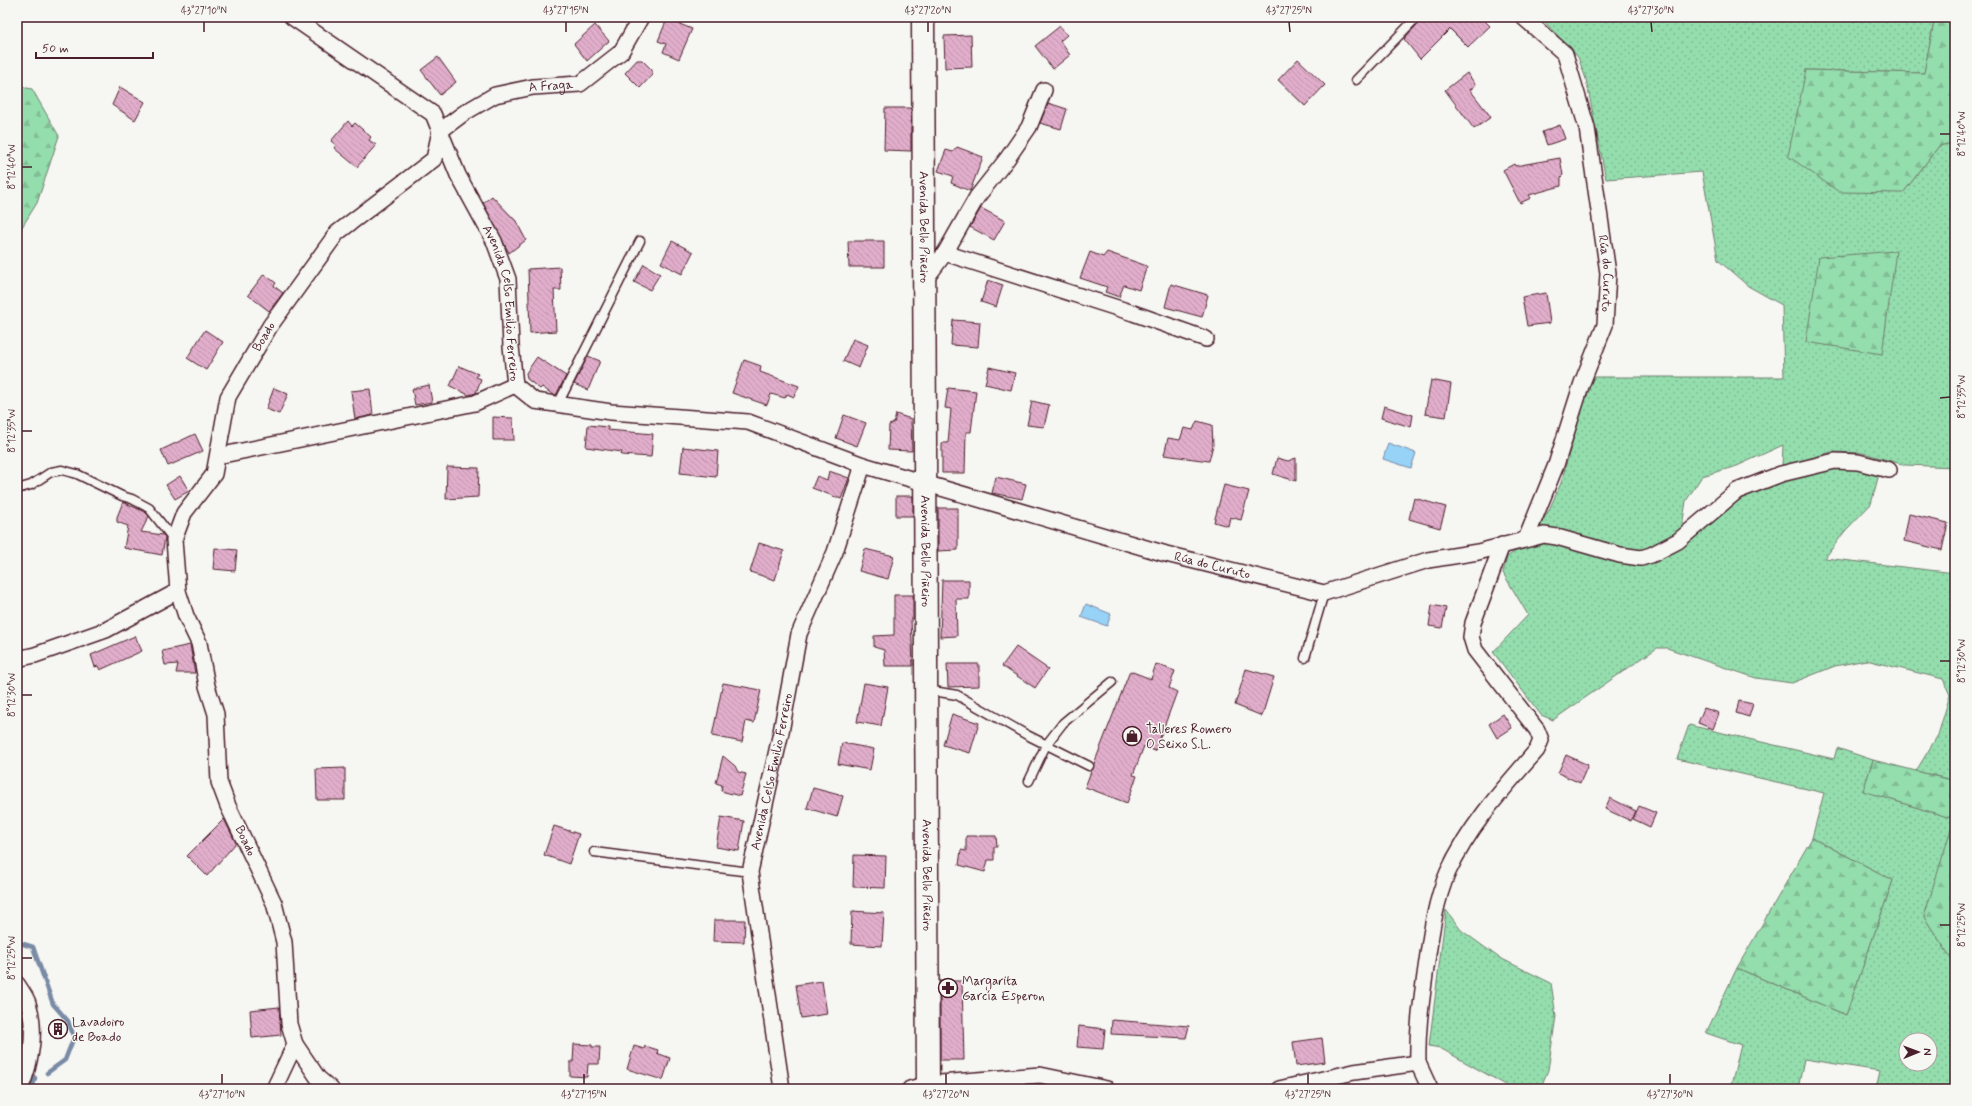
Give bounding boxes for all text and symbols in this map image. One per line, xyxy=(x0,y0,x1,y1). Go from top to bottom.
text: 43°27'10"N xyxy=(181,4,227,18)
text: 43°27'15"N xyxy=(543,4,589,18)
text: 43°27'20"N xyxy=(905,4,952,18)
text: 43°27'25"N xyxy=(1266,4,1312,18)
text: 43°27'30"N xyxy=(1628,4,1674,18)
scale bar xyxy=(36,34,153,60)
text: 50 m xyxy=(42,41,69,57)
street label: A Fraga xyxy=(527,76,574,96)
text: 8°12'40"W xyxy=(1955,111,1969,157)
text: 8°12'40"W xyxy=(5,144,19,190)
street label: Avenida Bello Piñeiro xyxy=(915,171,933,283)
street label: Avenida Celso Emilio Ferreiro xyxy=(478,222,523,382)
street label: Rúa do Curuto xyxy=(1594,234,1616,313)
street label: Boado xyxy=(248,318,279,355)
text: 8°12'35"W xyxy=(1955,375,1969,419)
text: 8°12'35"W xyxy=(5,409,19,453)
street label: Avenida Bello Piñeiro xyxy=(917,495,934,607)
street label: Rúa do Curuto xyxy=(1172,548,1252,583)
text: 8°12'30"W xyxy=(1955,639,1969,683)
text: 8°12'30"W xyxy=(5,673,19,717)
street label: Avenida Celso Emilio Ferreiro xyxy=(747,692,796,852)
place label: Talleres Romero O Seixo S.L. xyxy=(1146,721,1232,753)
shop icon: Talleres Romero O Seixo S.L. xyxy=(1121,725,1143,747)
street label: Avenida Bello Piñeiro xyxy=(918,819,936,931)
street label: Boado xyxy=(231,823,259,859)
text: 8°12'25"W xyxy=(1955,903,1969,947)
text: 8°12'25"W xyxy=(5,936,19,980)
place label: Margarita García Esperon xyxy=(962,973,1045,1005)
pharmacy icon: Margarita García Esperon xyxy=(937,977,959,999)
place label: Lavadoiro de Boado xyxy=(72,1014,124,1046)
building icon: Lavadoiro de Boado xyxy=(47,1018,69,1040)
north arrow xyxy=(1898,1032,1938,1072)
text: N xyxy=(1920,1048,1934,1056)
text: 43°27'10"N xyxy=(199,1088,245,1102)
text: 43°27'15"N xyxy=(561,1088,607,1102)
text: 43°27'20"N xyxy=(923,1088,970,1102)
text: 43°27'25"N xyxy=(1285,1088,1331,1102)
text: 43°27'30"N xyxy=(1647,1088,1693,1102)

